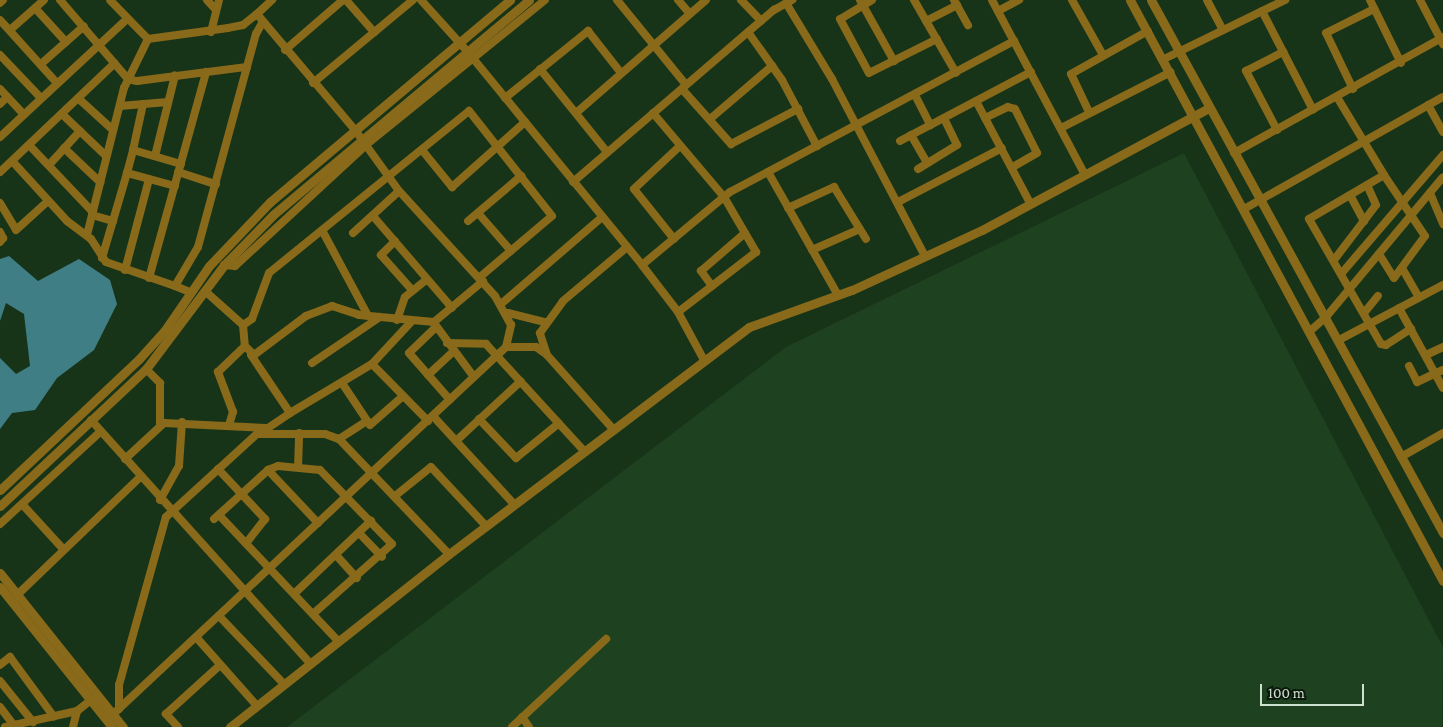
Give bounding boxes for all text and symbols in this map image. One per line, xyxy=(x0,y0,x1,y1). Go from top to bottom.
scale bar xyxy=(1263,674,1367,706)
text: 100 m xyxy=(1268,685,1305,701)

